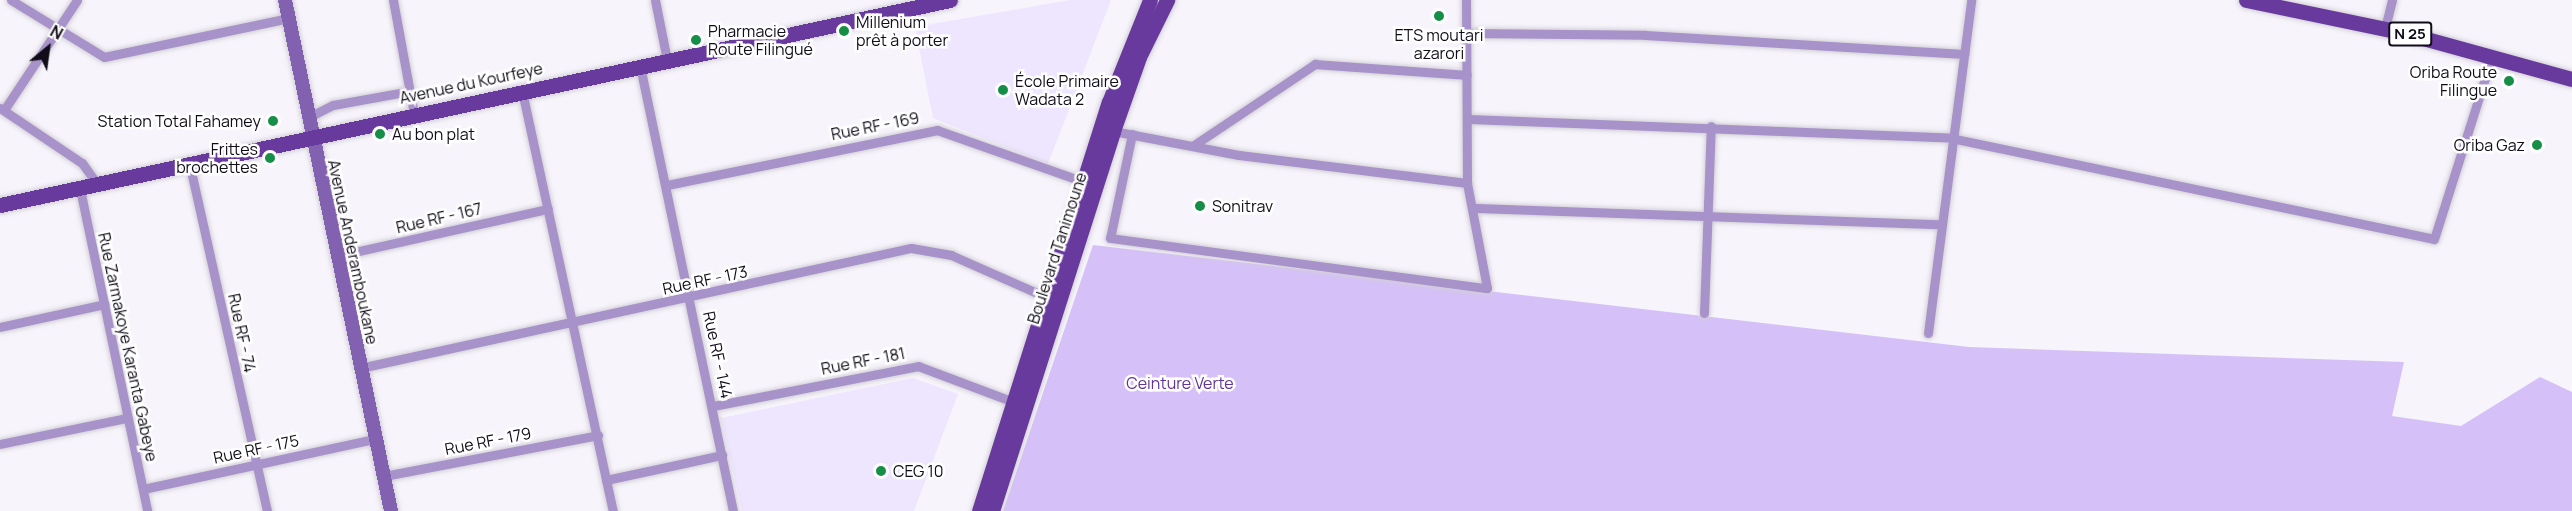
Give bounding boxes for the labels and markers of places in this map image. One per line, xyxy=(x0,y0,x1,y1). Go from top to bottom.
marker: ETS moutari azarori xyxy=(1432,9,1446,23)
place label: Millenium prêt à porter xyxy=(856,12,948,50)
place label: Pharmacie Route Filingué xyxy=(708,21,813,59)
marker: Millenium prêt à porter xyxy=(837,24,851,38)
place label: ETS moutari azarori xyxy=(1394,25,1484,63)
marker: Pharmacie Route Filingué xyxy=(689,33,703,47)
place label: Oriba Route Filingue xyxy=(2410,62,2497,100)
place label: École Primaire Wadata 2 xyxy=(1015,71,1119,109)
marker: Oriba Route Filingue xyxy=(2502,74,2516,88)
marker: École Primaire Wadata 2 xyxy=(996,83,1010,97)
place label: Station Total Fahamey xyxy=(97,111,261,131)
marker: Station Total Fahamey xyxy=(266,114,280,128)
place label: Au bon plat xyxy=(392,124,475,144)
marker: Au bon plat xyxy=(373,127,387,141)
place label: Oriba Gaz xyxy=(2454,135,2525,155)
marker: Oriba Gaz xyxy=(2530,138,2544,152)
place label: Frittes brochettes xyxy=(176,139,258,177)
marker: Frittes brochettes xyxy=(263,151,277,165)
place label: Sonitrav xyxy=(1212,196,1273,216)
marker: Sonitrav xyxy=(1193,199,1207,213)
place label: CEG 10 xyxy=(893,461,944,481)
marker: CEG 10 xyxy=(874,464,888,478)

